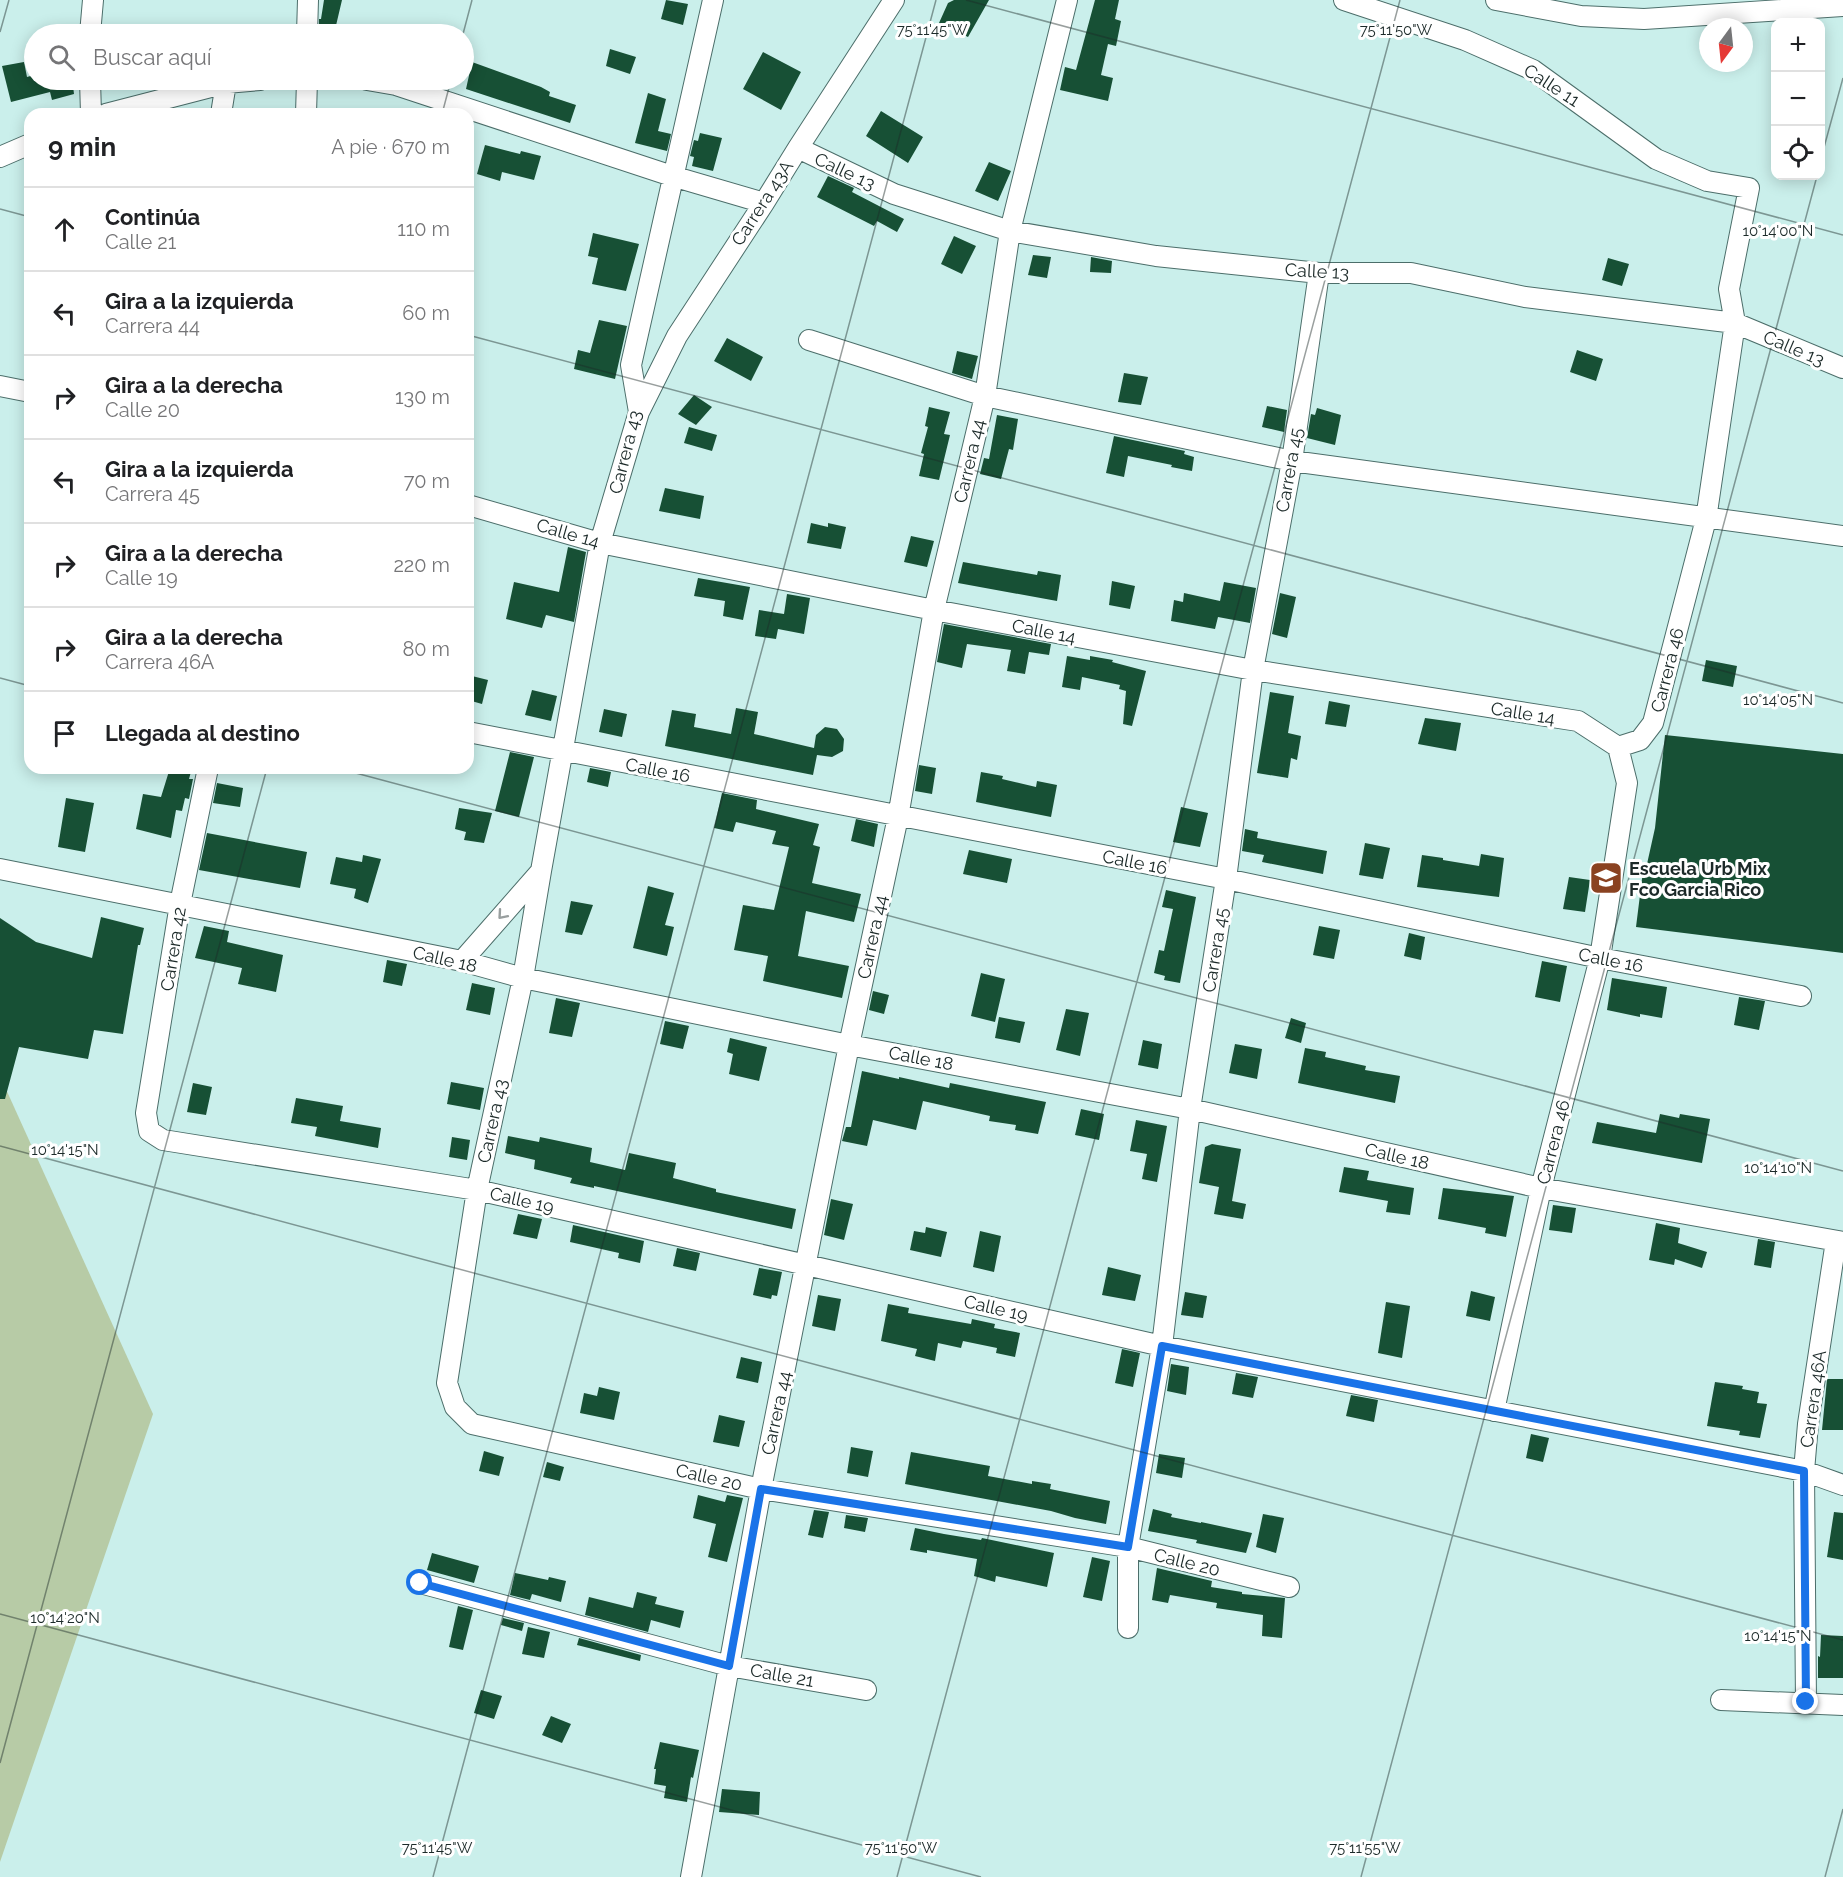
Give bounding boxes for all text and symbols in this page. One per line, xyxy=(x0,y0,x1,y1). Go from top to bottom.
north arrow xyxy=(1699,18,1753,72)
map controls xyxy=(1771,18,1825,180)
button: + xyxy=(1771,18,1825,72)
text: 75°11'45"W xyxy=(897,21,968,39)
text: 75°11'50"W xyxy=(1360,21,1433,39)
search box xyxy=(24,24,474,90)
icon: search xyxy=(45,41,78,74)
text: Buscar aquí xyxy=(93,44,212,70)
street label: Calle 11 xyxy=(1520,59,1584,111)
button: − xyxy=(1771,72,1825,126)
button: locate xyxy=(1771,126,1825,180)
text: 9 min xyxy=(48,132,116,162)
text: A pie · 670 m xyxy=(331,135,450,159)
street label: Calle 13 xyxy=(811,148,879,194)
street label: Carrera 43A xyxy=(727,156,797,250)
text: Continúa xyxy=(105,204,200,230)
icon: ahead xyxy=(48,213,81,246)
text: 110 m xyxy=(397,217,450,241)
text: 10°14'00"N xyxy=(1743,222,1813,240)
text: Calle 21 xyxy=(105,230,176,254)
street label: Calle 13 xyxy=(1284,259,1350,283)
text: Gira a la izquierda xyxy=(105,288,294,314)
icon: left xyxy=(48,297,81,330)
text: 60 m xyxy=(402,301,450,325)
text: Carrera 44 xyxy=(105,314,200,338)
street label: Calle 13 xyxy=(1760,326,1828,370)
text: Gira a la derecha xyxy=(105,372,283,398)
icon: right xyxy=(48,381,81,414)
text: 130 m xyxy=(395,385,450,409)
text: Calle 20 xyxy=(105,398,180,422)
street label: Carrera 43 xyxy=(605,408,645,496)
street label: Carrera 44 xyxy=(949,417,989,505)
street label: Carrera 45 xyxy=(1271,426,1307,514)
text: Gira a la izquierda xyxy=(105,456,294,482)
icon: left xyxy=(48,465,81,498)
text: 70 m xyxy=(404,469,450,493)
text: Carrera 45 xyxy=(105,482,200,506)
street label: Calle 14 xyxy=(534,514,602,552)
text: Gira a la derecha xyxy=(105,540,283,566)
icon: right xyxy=(48,549,81,582)
text: 220 m xyxy=(393,553,450,577)
text: Calle 19 xyxy=(105,566,178,590)
street label: Calle 14 xyxy=(1010,615,1078,648)
text: Gira a la derecha xyxy=(105,624,283,650)
street label: Carrera 46 xyxy=(1646,625,1688,714)
icon: right xyxy=(48,633,81,666)
text: 80 m xyxy=(402,637,450,661)
text: Carrera 46A xyxy=(105,650,214,674)
text: 10°14'05"N xyxy=(1743,691,1813,709)
street label: Calle 14 xyxy=(1489,698,1557,728)
icon: arrive xyxy=(48,717,81,750)
text: Llegada al destino xyxy=(105,720,300,746)
street label: Calle 16 xyxy=(624,753,692,787)
street label: Calle 16 xyxy=(1101,845,1169,879)
place label: Escuela Urb Mix Fco Garcia Rico xyxy=(1629,858,1767,900)
school or university icon: Escuela Urb Mix Fco Garcia Rico xyxy=(1588,860,1624,896)
street label: Carrera 44 xyxy=(853,893,891,981)
street label: Carrera 42 xyxy=(156,905,190,993)
street label: Carrera 45 xyxy=(1198,906,1232,994)
one-way arrow xyxy=(499,908,510,919)
street label: Calle 18 xyxy=(411,941,479,977)
street label: Calle 16 xyxy=(1577,943,1645,977)
street label: Calle 18 xyxy=(887,1041,955,1075)
street label: Carrera 43 xyxy=(473,1077,511,1165)
street label: Carrera 46 xyxy=(1532,1097,1574,1186)
street label: Calle 18 xyxy=(1363,1138,1431,1174)
text: 10°14'15"N xyxy=(31,1141,99,1159)
text: 10°14'10"N xyxy=(1744,1159,1812,1177)
street label: Calle 19 xyxy=(488,1182,556,1218)
street label: Calle 19 xyxy=(962,1290,1030,1326)
street label: Carrera 46A xyxy=(1796,1349,1830,1449)
street label: Carrera 44 xyxy=(757,1369,795,1457)
street label: Calle 20 xyxy=(674,1459,744,1495)
street label: Calle 20 xyxy=(1152,1544,1222,1580)
route start xyxy=(406,1569,432,1595)
text: 10°14'20"N xyxy=(30,1609,100,1627)
text: 10°14'15"N xyxy=(1744,1627,1812,1645)
street label: Calle 21 xyxy=(749,1659,816,1691)
route end xyxy=(1792,1688,1818,1714)
text: 75°11'45"W xyxy=(402,1839,473,1857)
text: 75°11'50"W xyxy=(865,1839,938,1857)
text: 75°11'55"W xyxy=(1329,1839,1401,1857)

